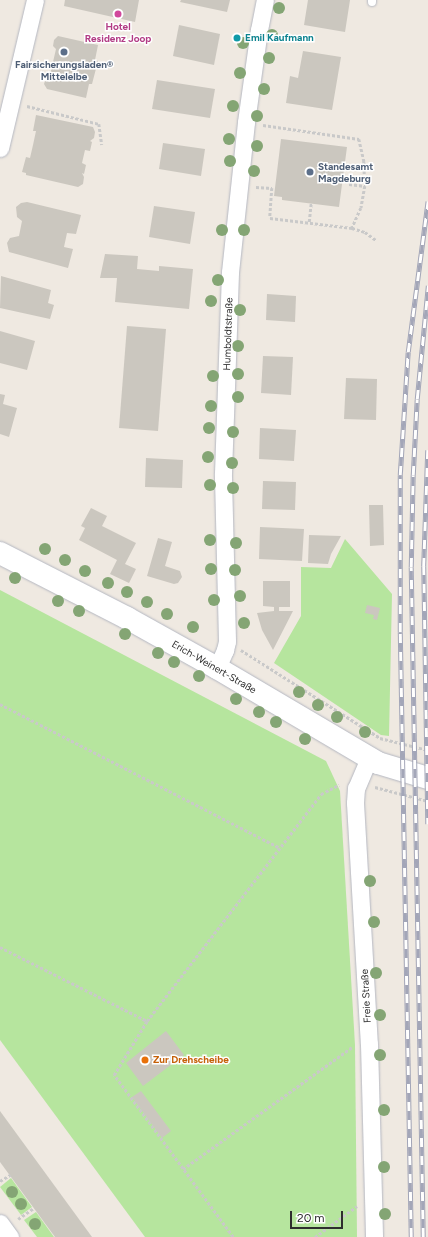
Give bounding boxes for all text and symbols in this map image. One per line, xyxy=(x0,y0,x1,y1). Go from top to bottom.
marker: Hotel Residenz Joop xyxy=(113,9,123,19)
place label: Hotel Residenz Joop xyxy=(85,20,151,44)
place label: Emil Kaufmann xyxy=(245,32,314,44)
marker: Emil Kaufmann xyxy=(232,33,242,43)
marker: Fairsicherungsladen® Mittelelbe xyxy=(59,47,69,57)
place label: Fairsicherungsladen® Mittelelbe xyxy=(15,58,113,82)
place label: Standesamt Magdeburg xyxy=(318,160,373,184)
marker: Standesamt Magdeburg xyxy=(305,167,315,177)
street label: Humboldtstraße xyxy=(221,297,235,371)
street label: Erich-Weinert-Straße xyxy=(170,638,258,696)
street label: Freie Straße xyxy=(359,969,373,1023)
place label: Zur Drehscheibe xyxy=(153,1054,229,1066)
marker: Zur Drehscheibe xyxy=(140,1055,150,1065)
scale bar xyxy=(292,1203,345,1229)
text: 20 m xyxy=(297,1211,325,1225)

